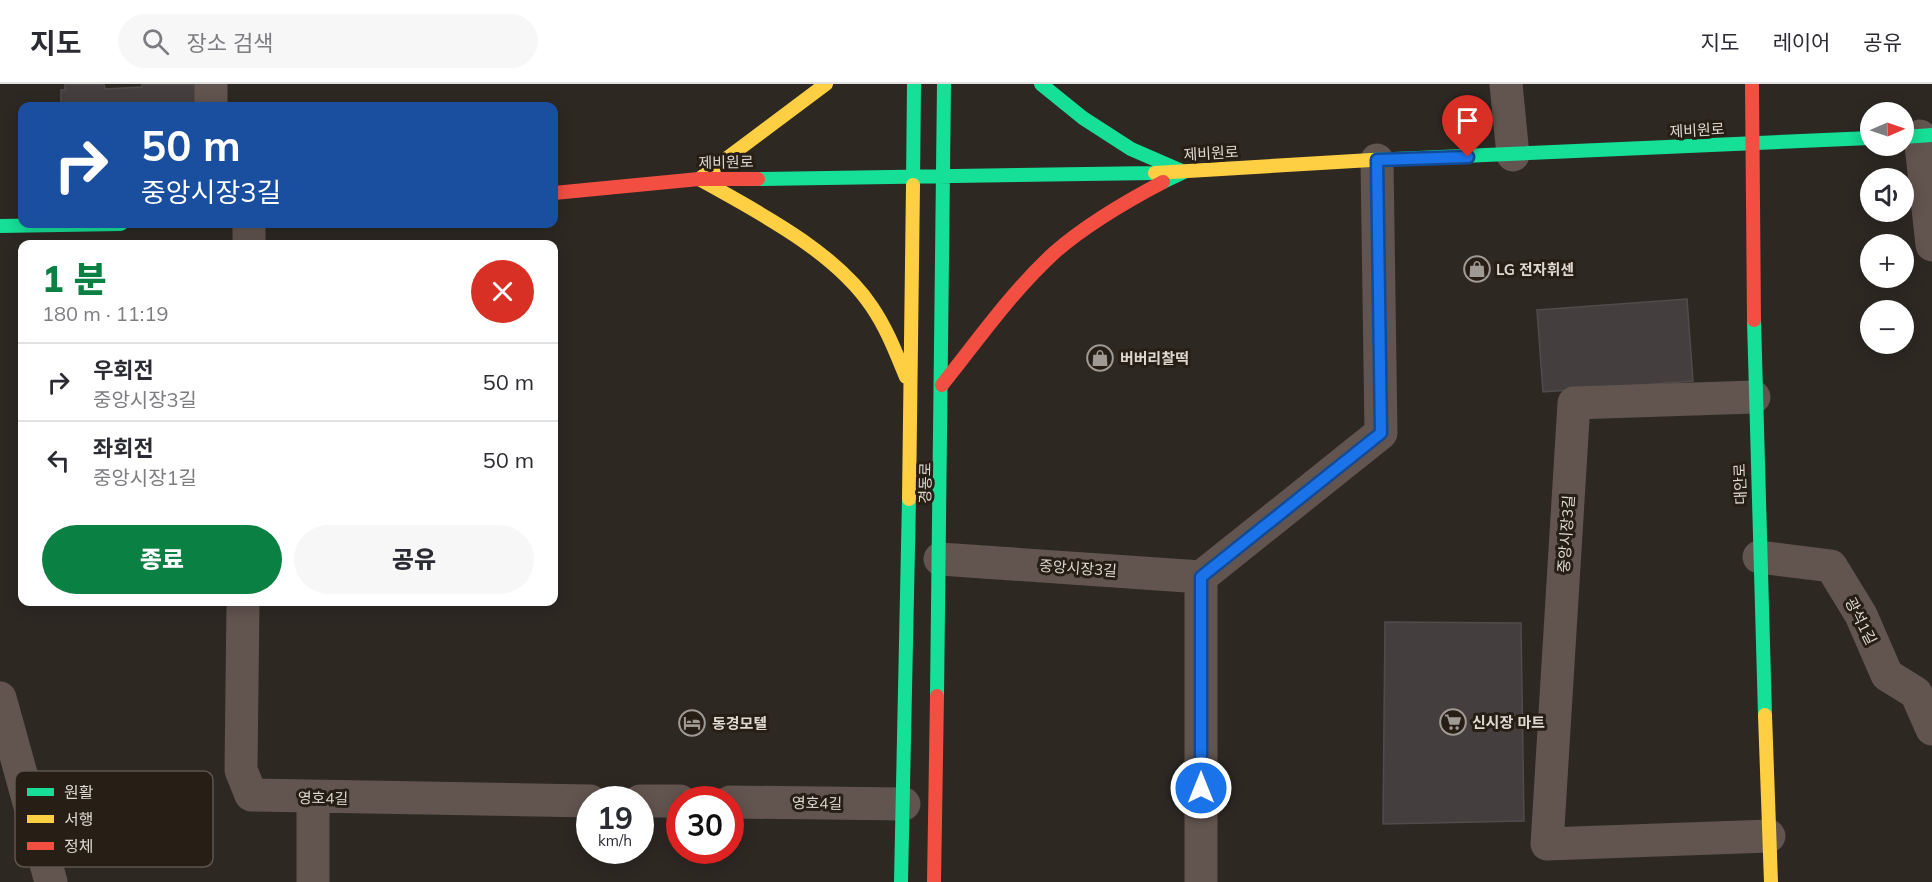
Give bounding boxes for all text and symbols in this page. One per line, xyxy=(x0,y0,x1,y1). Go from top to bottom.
search box xyxy=(118,14,538,68)
text: 지도 xyxy=(30,25,82,60)
icon: search xyxy=(139,25,172,58)
text: 장소 검색 xyxy=(187,29,273,57)
text: 지도 xyxy=(1701,29,1739,55)
text: 레이어 xyxy=(1772,29,1830,55)
text: 공유 xyxy=(1863,29,1902,55)
pin xyxy=(1442,95,1493,157)
north arrow xyxy=(1860,102,1914,156)
map controls xyxy=(1860,102,1914,354)
icon: arrive xyxy=(1451,104,1484,137)
text: 50 m xyxy=(141,119,241,172)
street label: 제비원로 xyxy=(1669,119,1725,141)
icon: right xyxy=(42,126,120,204)
street label: 제비원로 xyxy=(1183,142,1239,164)
street label: 제비원로 xyxy=(698,152,754,172)
button: sound xyxy=(1860,168,1914,222)
text: 중앙시장3길 xyxy=(141,175,281,209)
button: + xyxy=(1860,234,1914,288)
shop icon: LG 전자휘센 xyxy=(1462,254,1492,284)
text: 1 분 xyxy=(42,256,107,301)
button: close xyxy=(471,260,534,323)
place label: LG 전자휘센 xyxy=(1496,260,1574,279)
button: − xyxy=(1860,300,1914,354)
text: 180 m · 11:19 xyxy=(42,301,168,326)
shop icon: 버버리찰떡 xyxy=(1085,343,1115,373)
place label: 버버리찰떡 xyxy=(1120,349,1189,368)
text: 우회전 xyxy=(93,356,154,384)
icon: right xyxy=(42,366,75,399)
text: 50 m xyxy=(483,368,534,396)
text: 중앙시장3길 xyxy=(93,387,197,412)
text: 좌회전 xyxy=(93,434,154,462)
icon: left xyxy=(42,444,75,477)
text: 50 m xyxy=(483,446,534,474)
street label: 경동로 xyxy=(915,462,935,504)
street label: 대안로 xyxy=(1730,463,1750,505)
text: 중앙시장1길 xyxy=(93,465,197,490)
street label: 중앙시장3길 xyxy=(1554,494,1578,574)
button: 종료 xyxy=(42,525,282,594)
button: 공유 xyxy=(294,525,534,594)
street label: 중앙시장3길 xyxy=(1038,556,1118,580)
street label: 광석1길 xyxy=(1841,594,1881,648)
supermarket icon: 신시장 마트 xyxy=(1438,707,1468,737)
hotel icon: 동경모텔 xyxy=(677,708,707,738)
place label: 신시장 마트 xyxy=(1472,713,1545,732)
place label: 동경모텔 xyxy=(712,714,767,733)
position arrow xyxy=(1169,756,1233,820)
legend xyxy=(15,771,213,867)
text: 원활 xyxy=(64,782,94,802)
speed limit sign: 30 xyxy=(666,786,744,864)
street label: 영호4길 xyxy=(298,788,348,808)
street label: 영호4길 xyxy=(792,793,842,813)
text: 19 xyxy=(597,799,633,837)
text: 서행 xyxy=(64,809,93,829)
text: km/h xyxy=(598,831,632,850)
text: 정체 xyxy=(64,836,93,856)

